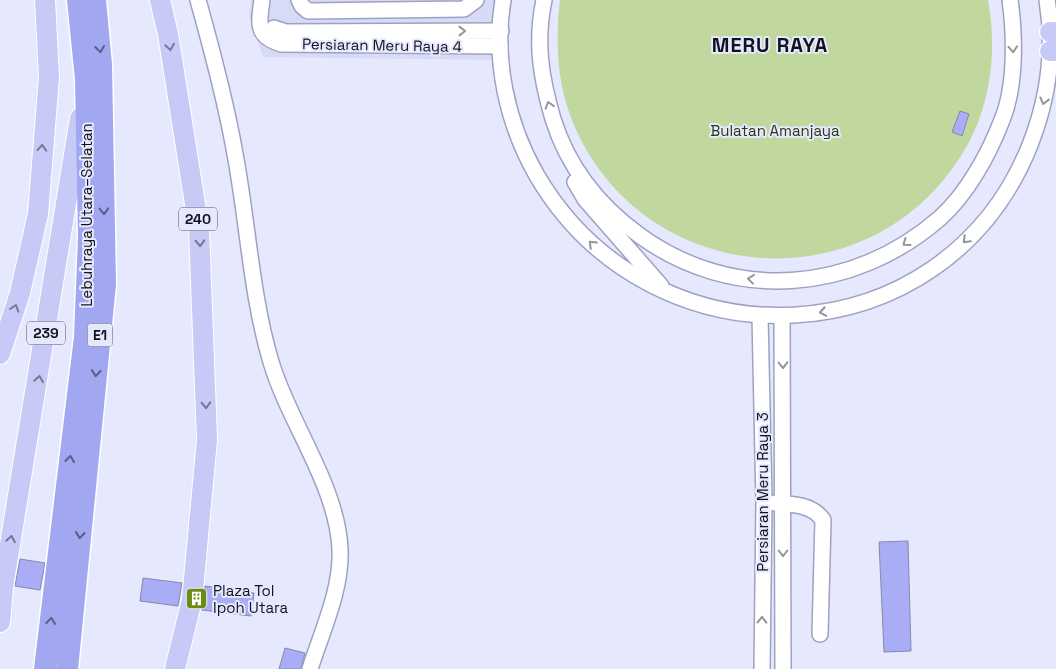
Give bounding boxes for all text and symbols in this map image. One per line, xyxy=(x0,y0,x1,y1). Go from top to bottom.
one-way arrow xyxy=(459,26,467,36)
district label: MERU RAYA xyxy=(712,32,828,58)
street label: Persiaran Meru Raya 4 xyxy=(302,34,462,56)
one-way arrow xyxy=(165,43,175,52)
one-way arrow xyxy=(94,45,105,53)
one-way arrow xyxy=(1008,45,1019,53)
one-way arrow xyxy=(1039,96,1050,105)
one-way arrow xyxy=(544,101,554,109)
park label: Bulatan Amanjaya xyxy=(710,121,840,140)
street label: Lebuhraya Utara–Selatan xyxy=(77,123,96,307)
one-way arrow xyxy=(36,144,47,152)
one-way arrow xyxy=(99,208,109,215)
road number: 240 xyxy=(179,208,217,230)
one-way arrow xyxy=(963,234,972,243)
one-way arrow xyxy=(902,237,912,246)
one-way arrow xyxy=(195,239,205,247)
one-way arrow xyxy=(588,241,597,250)
one-way arrow xyxy=(747,274,755,285)
one-way arrow xyxy=(10,304,20,313)
one-way arrow xyxy=(818,306,827,316)
road number: 239 xyxy=(27,322,65,344)
road number: E1 xyxy=(88,324,112,346)
one-way arrow xyxy=(778,362,788,369)
one-way arrow xyxy=(91,369,102,377)
one-way arrow xyxy=(33,375,43,384)
one-way arrow xyxy=(201,402,211,409)
street label: Persiaran Meru Raya 3 xyxy=(753,412,772,572)
one-way arrow xyxy=(64,455,75,463)
one-way arrow xyxy=(75,531,86,539)
one-way arrow xyxy=(6,535,16,544)
one-way arrow xyxy=(778,549,789,557)
place label: Plaza Tol Ipoh Utara xyxy=(213,581,289,617)
building icon: Plaza Tol Ipoh Utara xyxy=(185,587,209,611)
one-way arrow xyxy=(45,616,56,624)
one-way arrow xyxy=(757,616,768,624)

